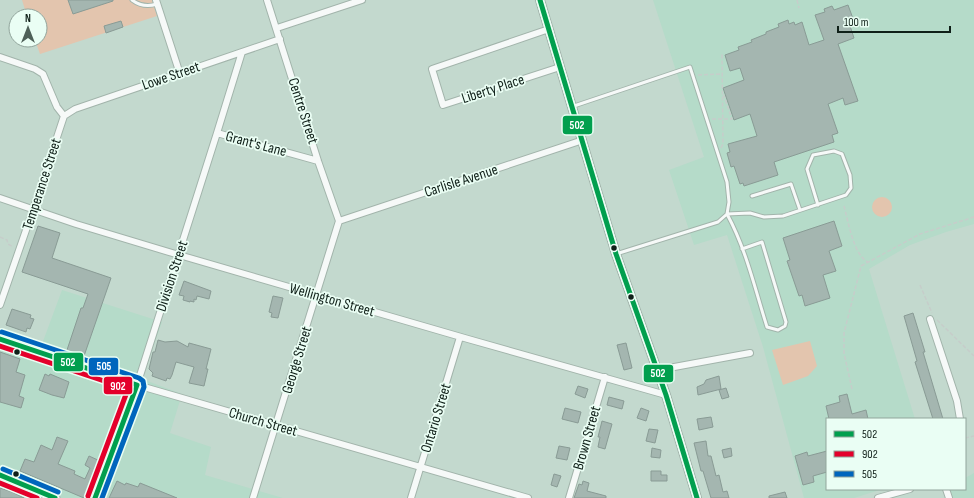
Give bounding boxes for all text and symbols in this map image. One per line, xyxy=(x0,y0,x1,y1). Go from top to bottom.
north arrow xyxy=(8,8,48,48)
scale bar xyxy=(838,8,950,34)
text: N xyxy=(25,12,31,25)
text: 100 m xyxy=(844,15,869,30)
street label: Lowe Street xyxy=(140,57,203,95)
street label: Liberty Place xyxy=(459,70,527,108)
street label: Centre Street xyxy=(283,76,323,147)
line badge: 502 xyxy=(562,115,593,135)
text: 502 xyxy=(570,119,585,132)
street label: Grant's Lane xyxy=(223,127,289,161)
street label: Temperance Street xyxy=(18,135,66,232)
street label: Carlisle Avenue xyxy=(422,160,500,202)
street label: Division Street xyxy=(152,238,193,314)
unlabelled marker xyxy=(609,243,619,253)
street label: Wellington Street xyxy=(287,279,377,321)
unlabelled marker xyxy=(626,292,636,302)
street label: George Street xyxy=(278,324,316,396)
unlabelled marker xyxy=(12,347,22,357)
line badge: 502 xyxy=(53,352,84,372)
text: 502 xyxy=(61,356,76,369)
line badge: 505 xyxy=(88,357,119,376)
text: 505 xyxy=(97,360,112,373)
line badge: 502 xyxy=(643,364,674,383)
text: 502 xyxy=(651,367,666,380)
line badge: 902 xyxy=(103,376,133,395)
text: 902 xyxy=(110,380,126,393)
street label: Ontario Street xyxy=(416,381,456,455)
street label: Church Street xyxy=(226,403,300,441)
street label: Brown Street xyxy=(569,403,605,472)
legend xyxy=(826,418,966,490)
text: 502 xyxy=(862,427,877,442)
text: 902 xyxy=(862,447,878,462)
text: 505 xyxy=(862,467,877,482)
unlabelled marker xyxy=(11,469,21,479)

